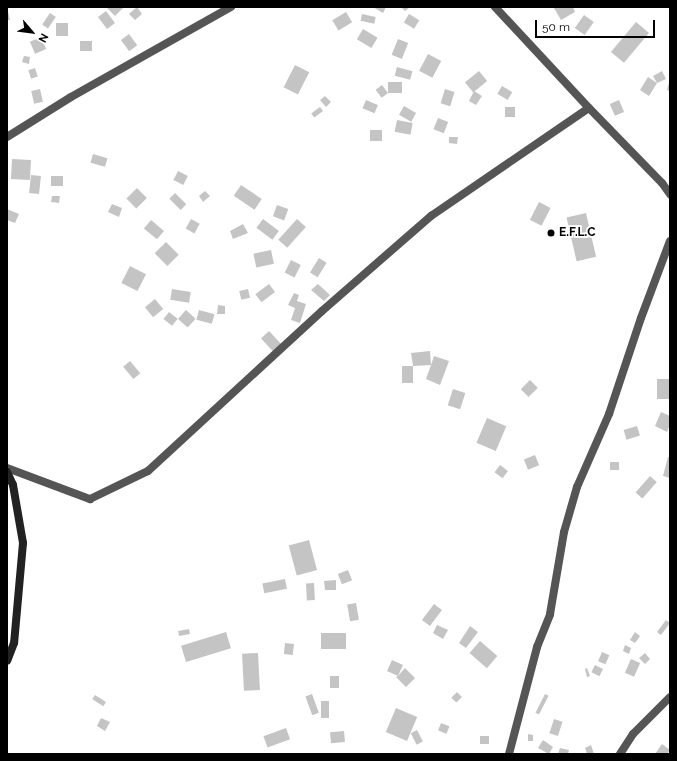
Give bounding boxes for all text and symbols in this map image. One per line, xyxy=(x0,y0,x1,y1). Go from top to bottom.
north arrow xyxy=(12,12,52,52)
scale bar xyxy=(537,12,657,38)
text: 50 m xyxy=(542,20,570,34)
text: N xyxy=(35,31,51,45)
place label: E.F.L.C xyxy=(559,226,595,240)
marker: E.F.L.C xyxy=(546,228,556,238)

